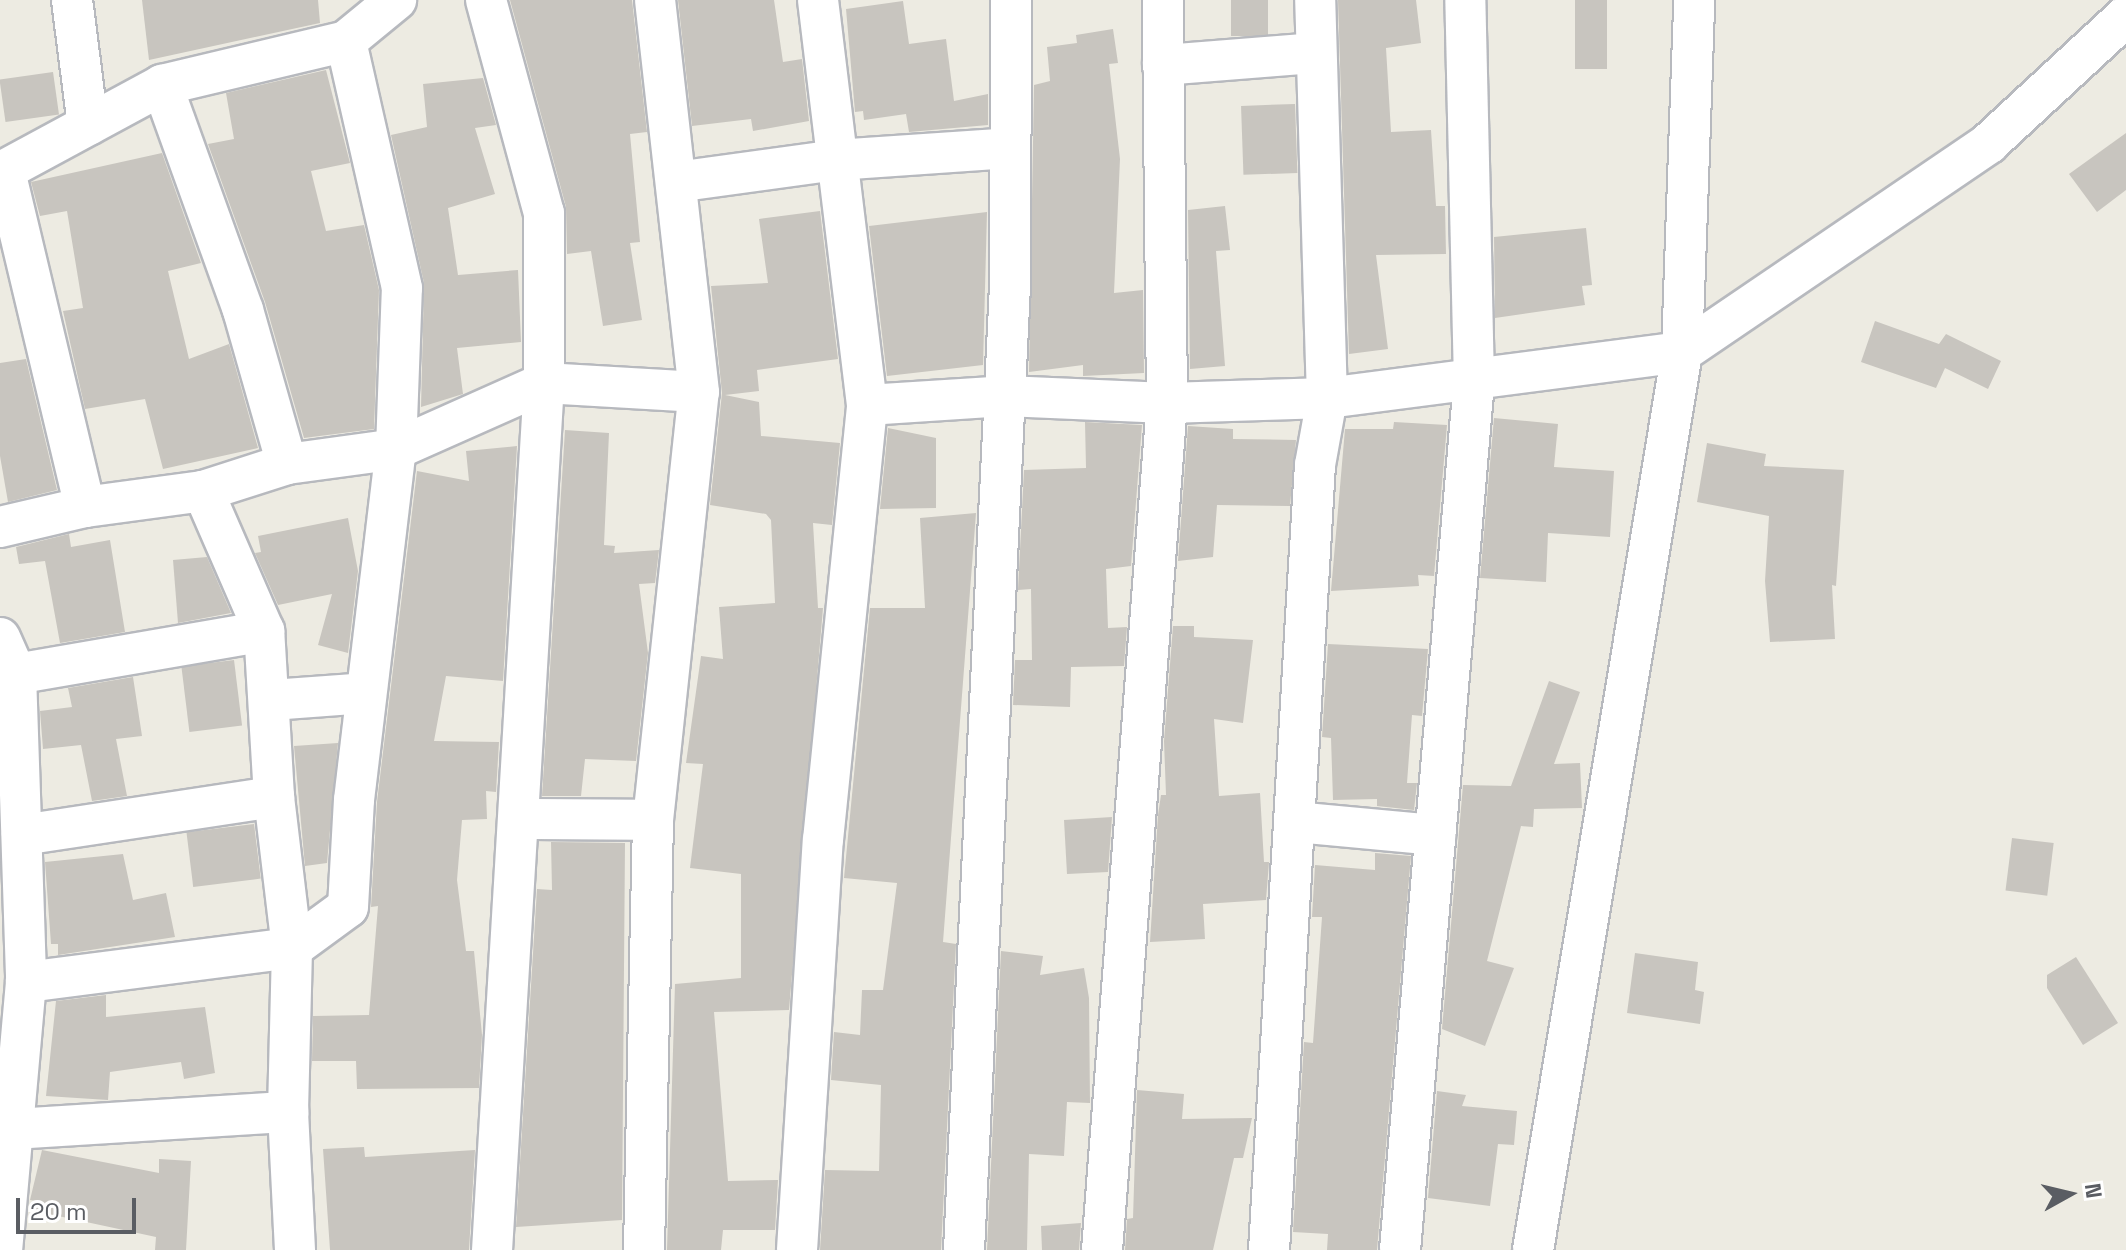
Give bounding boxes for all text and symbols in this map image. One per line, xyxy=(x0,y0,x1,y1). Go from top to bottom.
north arrow xyxy=(2030,1154,2110,1234)
text: N xyxy=(2079,1181,2109,1200)
scale bar xyxy=(20,1182,140,1232)
text: 20 m xyxy=(30,1196,87,1227)

